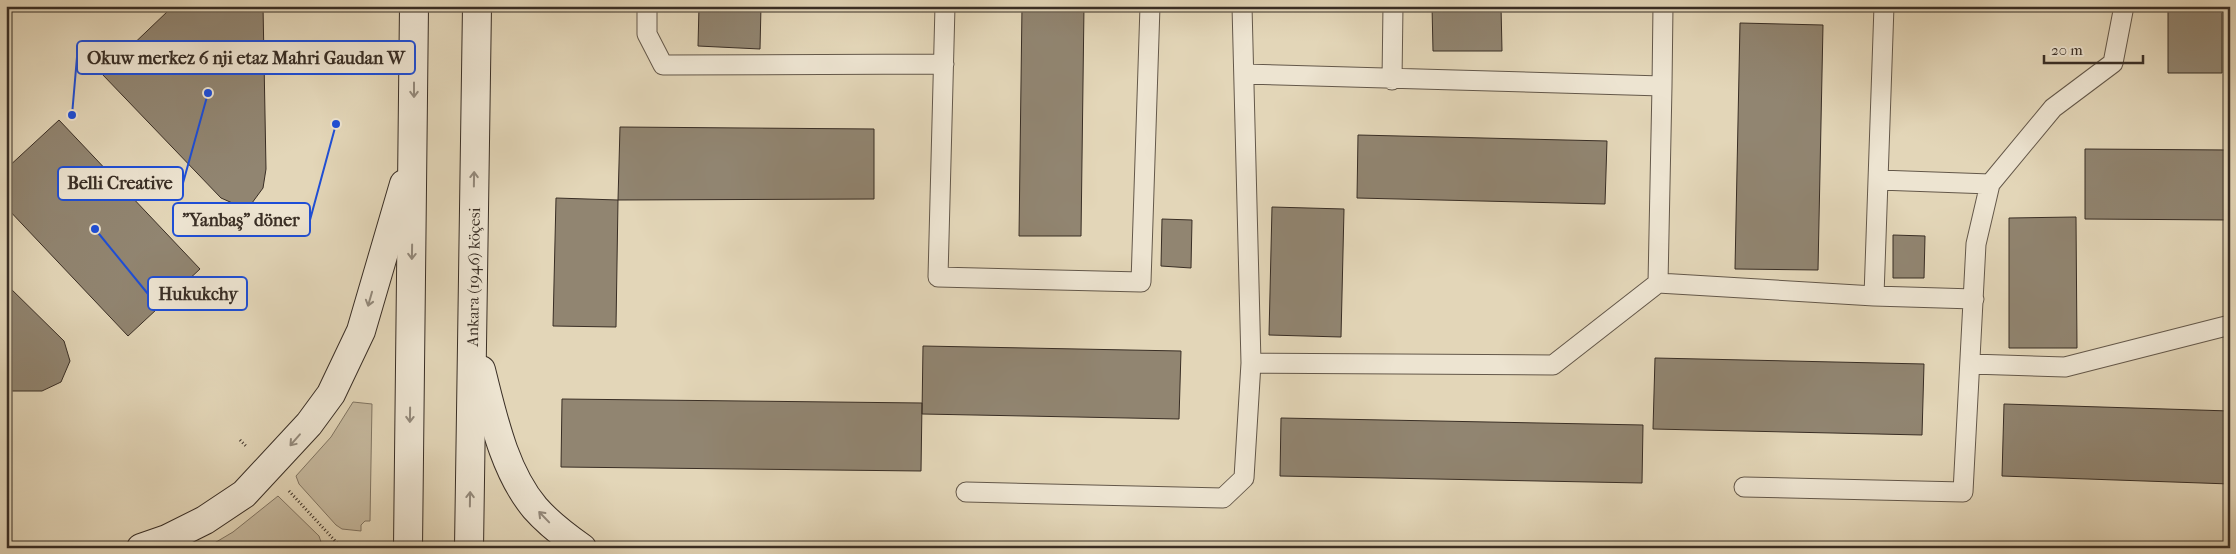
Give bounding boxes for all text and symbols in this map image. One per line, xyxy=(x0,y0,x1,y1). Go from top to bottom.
scale bar xyxy=(2044,32,2142,64)
callout: Okuw merkez 6 nji etaz Mahri Gaudan W xyxy=(77,41,415,74)
text: 20 m xyxy=(2051,41,2083,59)
text: Okuw merkez 6 nji etaz Mahri Gaudan W xyxy=(87,48,406,69)
one-way arrow xyxy=(409,82,419,98)
callout: Belli Creative xyxy=(58,167,183,200)
one-way arrow xyxy=(470,171,479,187)
text: Belli Creative xyxy=(67,173,173,194)
callout: "Yanbaş" döner xyxy=(173,203,310,236)
street label: Ankara (1946) köçesi xyxy=(463,207,484,348)
text: "Yanbaş" döner xyxy=(182,210,300,231)
one-way arrow xyxy=(407,244,417,260)
callout: Hukukchy xyxy=(148,277,247,310)
text: Hukukchy xyxy=(158,284,239,305)
one-way arrow xyxy=(365,290,375,306)
one-way arrow xyxy=(405,406,415,423)
one-way arrow xyxy=(289,434,301,447)
one-way arrow xyxy=(465,491,474,507)
one-way arrow xyxy=(538,511,550,524)

